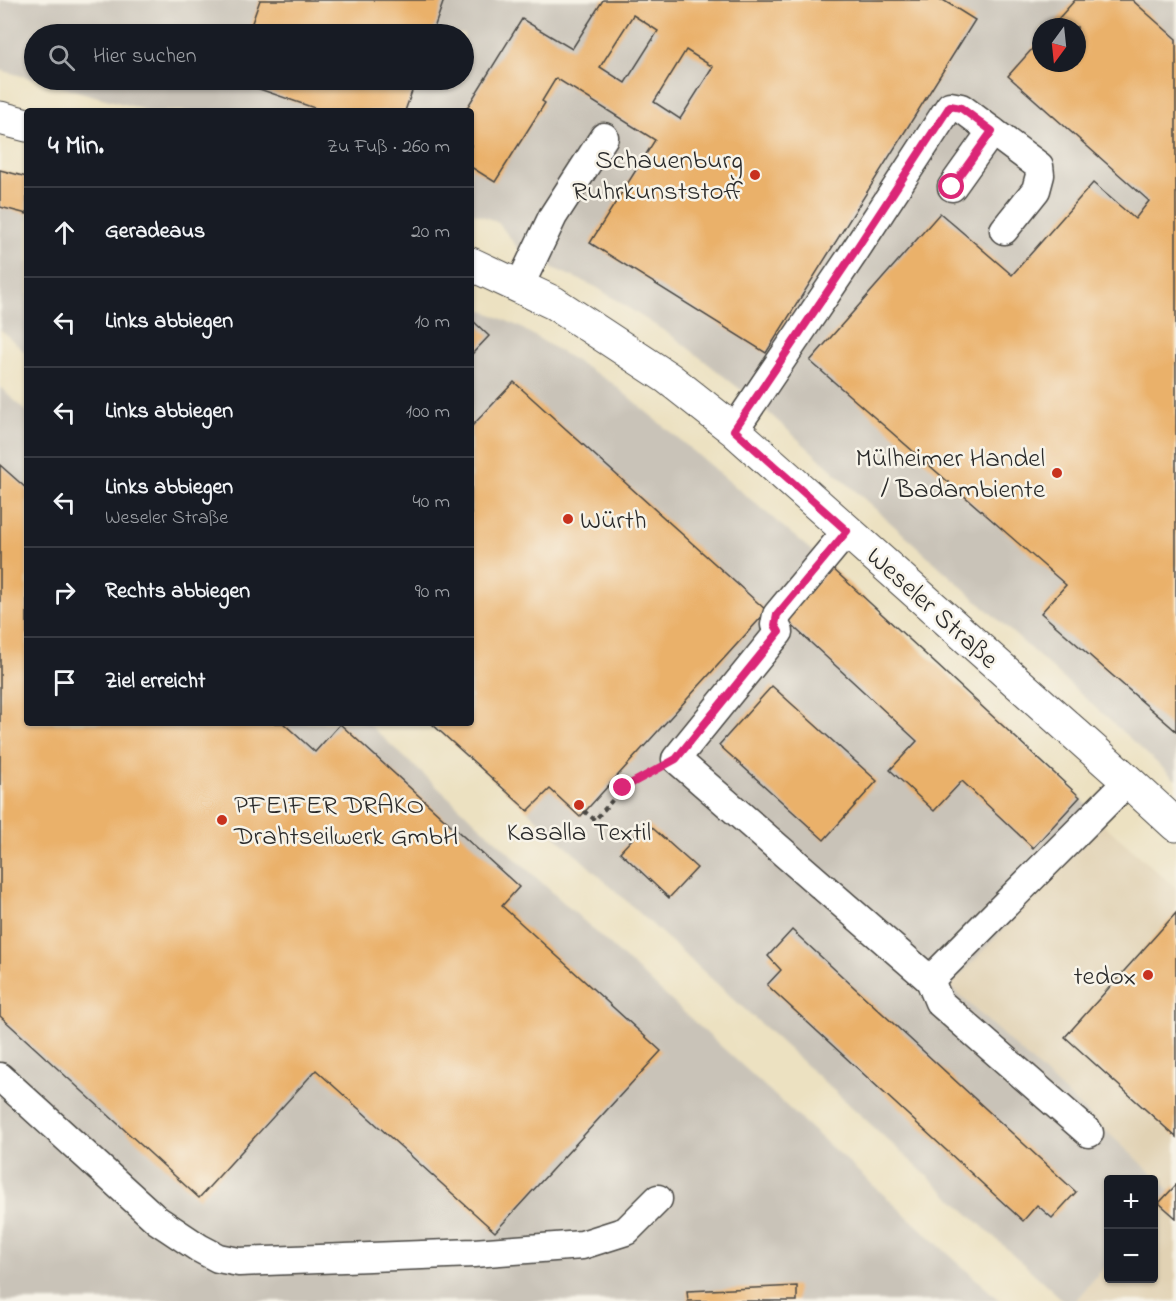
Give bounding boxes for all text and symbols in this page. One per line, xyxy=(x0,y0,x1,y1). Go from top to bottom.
north arrow xyxy=(1032,18,1086,72)
search box xyxy=(24,24,474,90)
icon: search xyxy=(45,41,78,74)
text: Hier suchen xyxy=(93,41,197,73)
text: 4 Min. xyxy=(48,128,104,166)
text: Zu Fuß · 260 m xyxy=(327,133,450,162)
place label: Schauenburg Ruhrkunststoff xyxy=(572,142,744,212)
marker: Schauenburg Ruhrkunststoff xyxy=(748,168,762,182)
route start xyxy=(938,173,964,199)
icon: ahead xyxy=(48,216,81,249)
text: Geradeaus xyxy=(105,216,205,248)
text: 20 m xyxy=(411,218,450,247)
icon: left xyxy=(48,306,81,339)
text: Links abbiegen xyxy=(105,306,233,338)
text: 10 m xyxy=(414,308,450,337)
icon: left xyxy=(48,396,81,429)
text: Links abbiegen xyxy=(105,396,233,428)
text: 100 m xyxy=(406,398,450,427)
place label: Mülheimer Handel / Badambiente xyxy=(855,440,1046,510)
marker: Mülheimer Handel / Badambiente xyxy=(1050,466,1064,480)
text: Links abbiegen xyxy=(105,472,233,504)
icon: left xyxy=(48,486,81,519)
text: 40 m xyxy=(413,488,450,517)
place label: Würth xyxy=(580,502,647,541)
text: Weseler Straße xyxy=(105,504,228,533)
marker: Würth xyxy=(561,512,575,526)
street label: Weseler Straße xyxy=(857,539,1007,680)
icon: right xyxy=(48,576,81,609)
text: Rechts abbiegen xyxy=(105,576,250,608)
text: 90 m xyxy=(415,578,450,607)
icon: arrive xyxy=(48,666,81,699)
text: Ziel erreicht xyxy=(105,666,205,698)
route end xyxy=(609,774,635,800)
place label: PFEIFER DRAKO Drahtseilwerk GmbH xyxy=(233,787,458,857)
marker: Kasalla Textil xyxy=(572,798,586,812)
marker: PFEIFER DRAKO Drahtseilwerk GmbH xyxy=(215,813,229,827)
place label: Kasalla Textil xyxy=(507,814,651,853)
place label: tedox xyxy=(1074,958,1136,997)
marker: tedox xyxy=(1141,968,1155,982)
map controls xyxy=(1104,1175,1158,1283)
button: + xyxy=(1104,1175,1158,1229)
button: − xyxy=(1104,1229,1158,1283)

